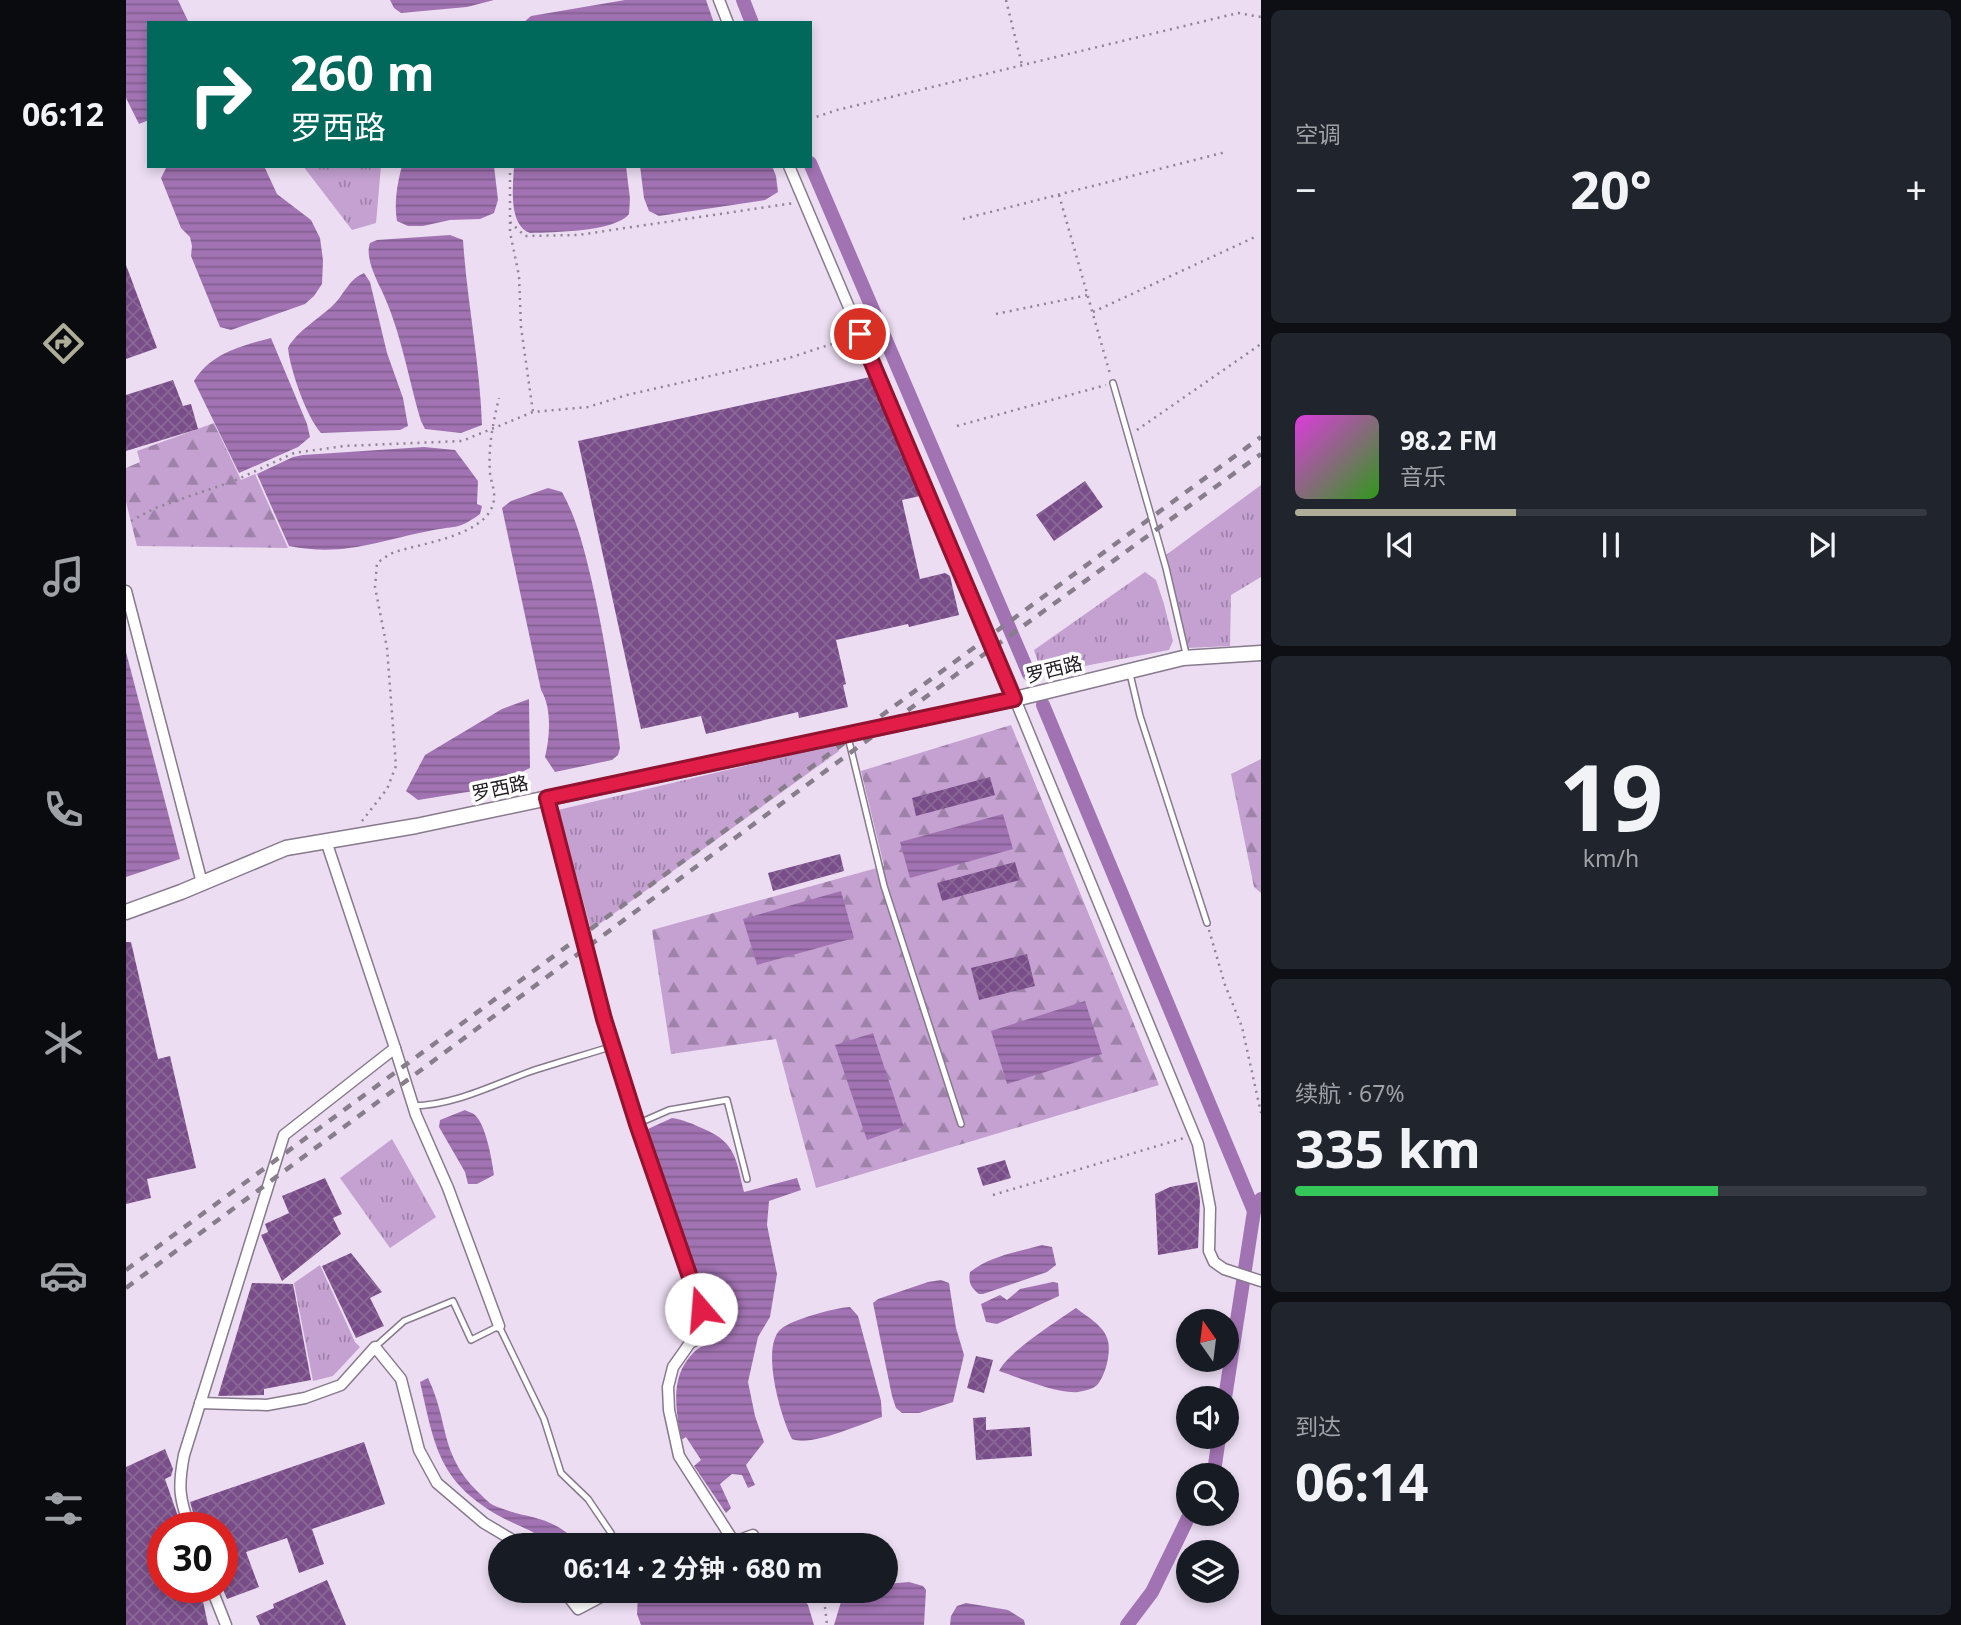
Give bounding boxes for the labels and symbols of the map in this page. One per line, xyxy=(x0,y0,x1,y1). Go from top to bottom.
pin xyxy=(830,304,890,364)
street label: 罗西路 xyxy=(1023,649,1085,689)
street label: 罗西路 xyxy=(469,769,531,807)
position arrow xyxy=(664,1272,738,1346)
north arrow xyxy=(1176,1309,1239,1372)
speed limit sign: 30 xyxy=(147,1512,238,1603)

